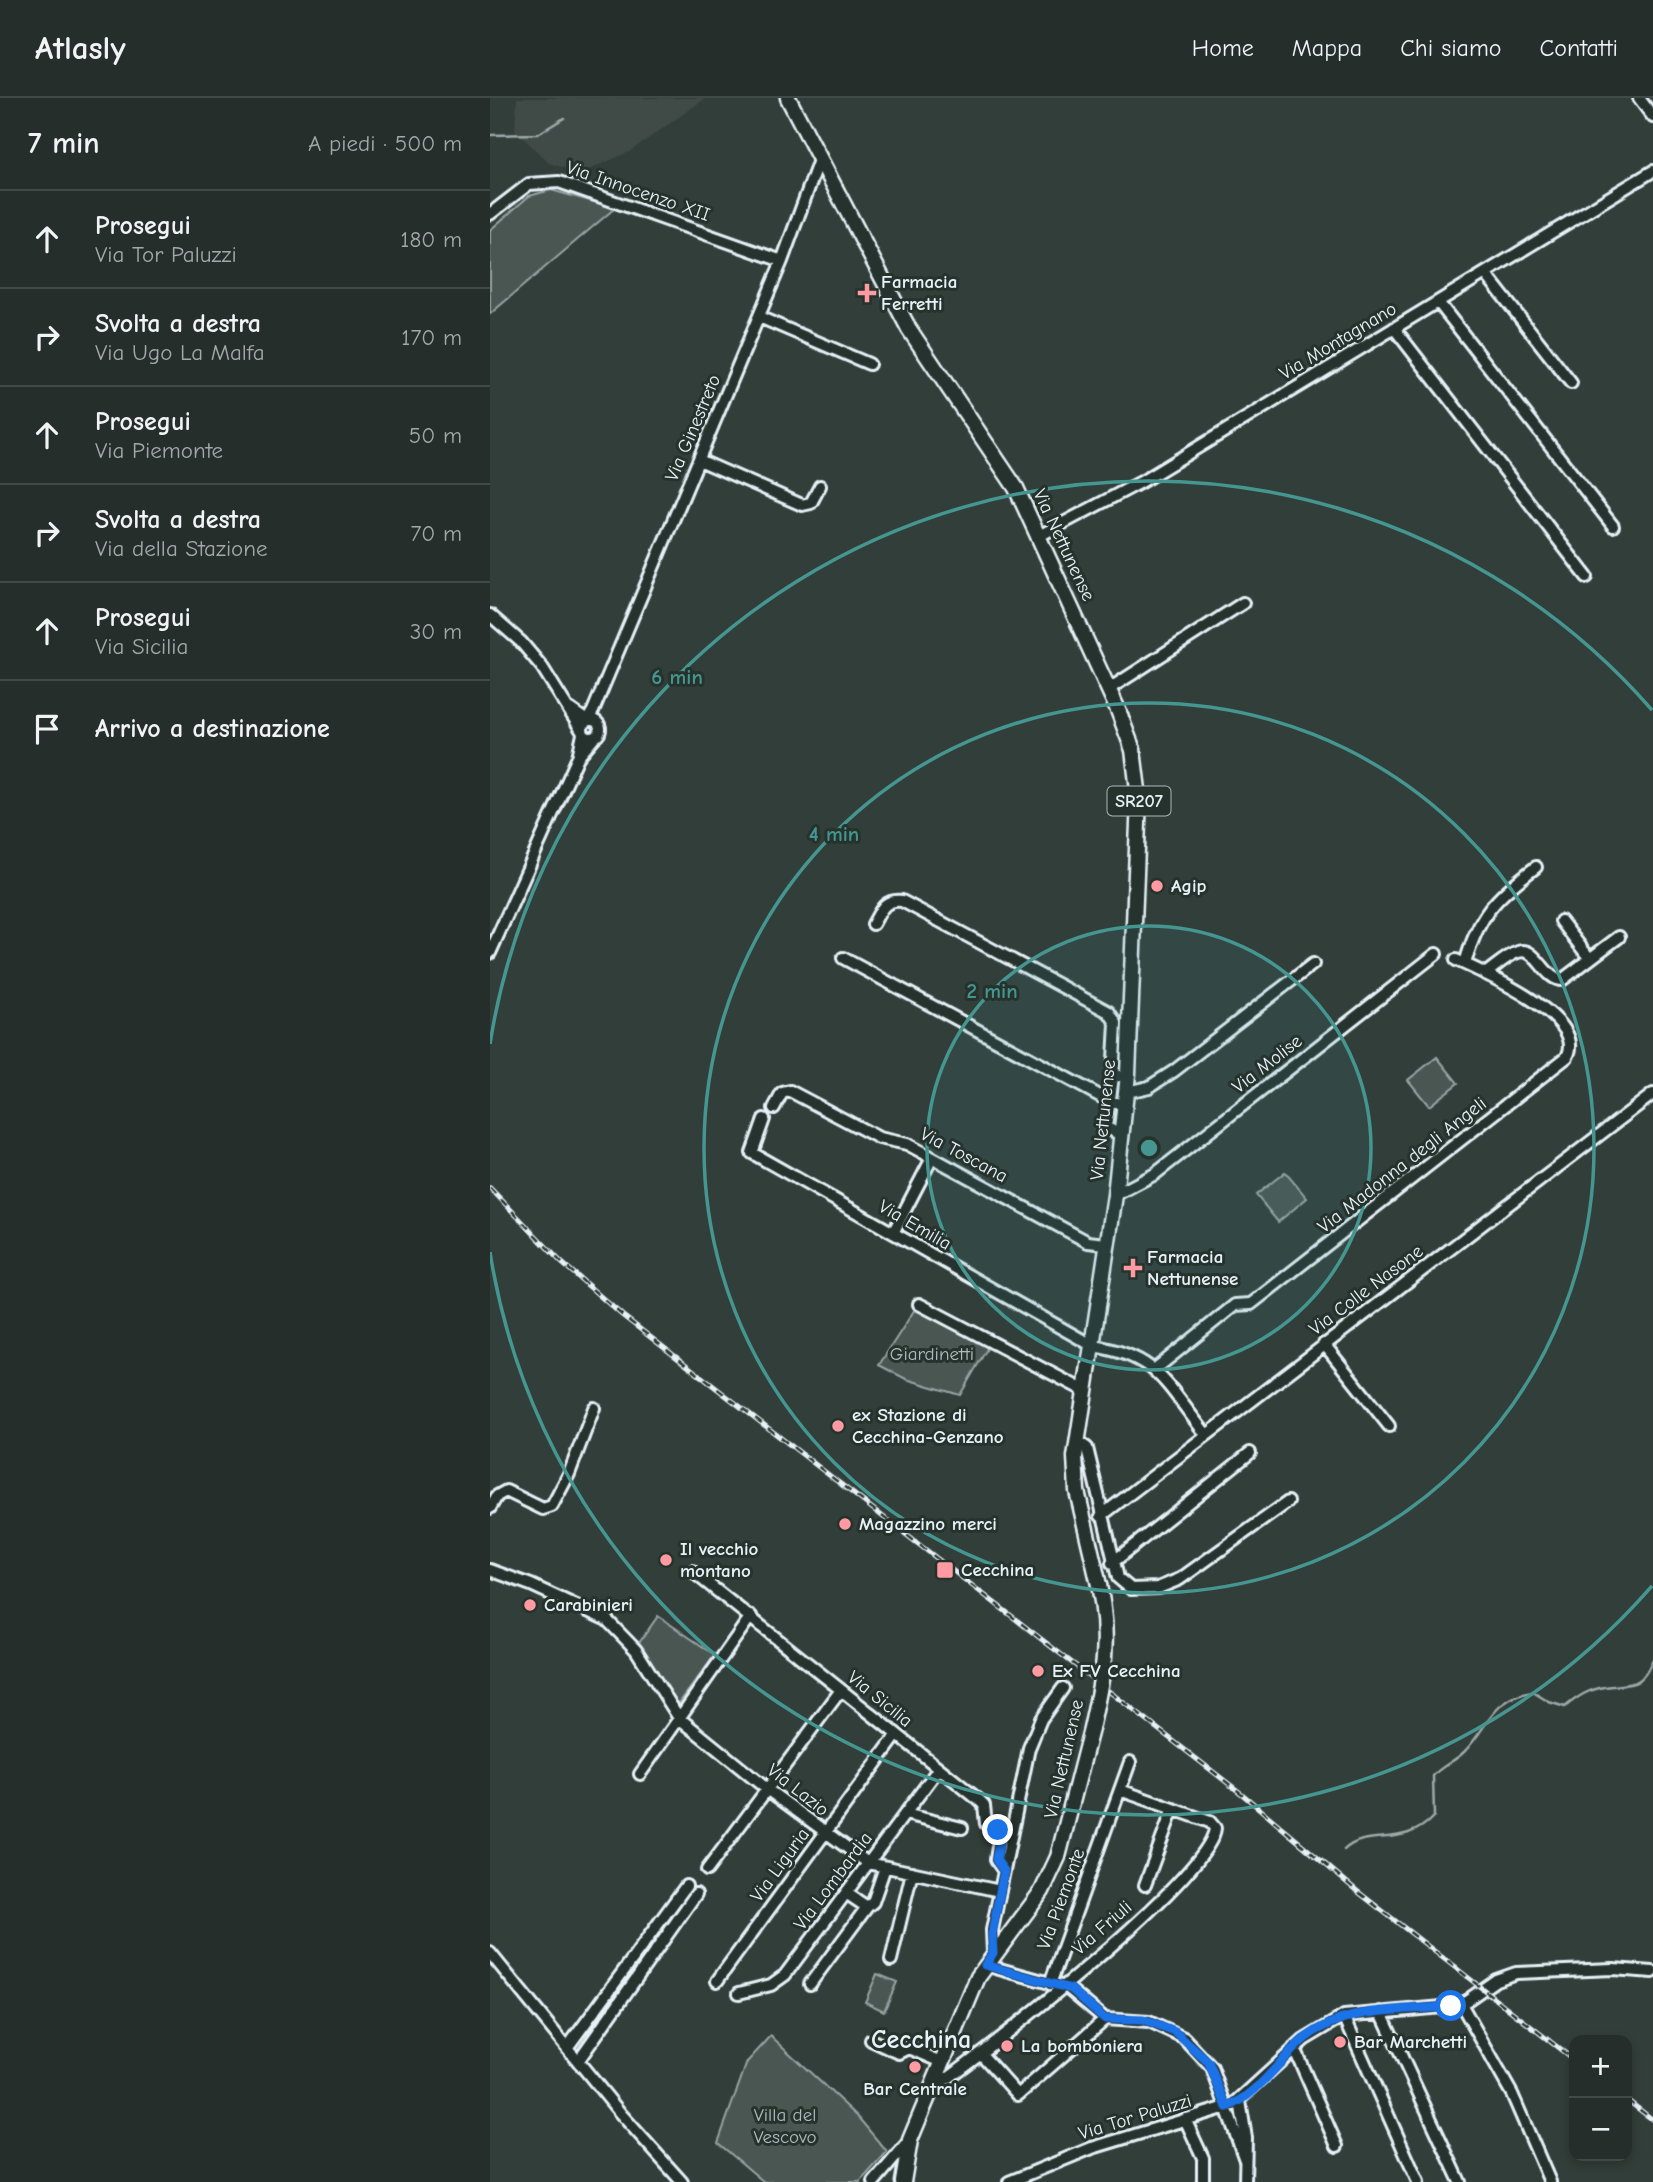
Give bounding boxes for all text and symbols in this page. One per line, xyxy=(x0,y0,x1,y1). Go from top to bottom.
text: Atlasly xyxy=(35,29,126,67)
text: Home xyxy=(1192,34,1254,62)
text: Mappa xyxy=(1292,34,1362,62)
text: Chi siamo xyxy=(1400,34,1502,62)
text: Contatti xyxy=(1540,34,1618,62)
text: 7 min xyxy=(28,126,100,161)
text: A piedi · 500 m xyxy=(308,130,462,157)
street label: Via Innocenzo XII xyxy=(563,156,713,226)
text: Prosegui xyxy=(95,211,191,241)
icon: ahead xyxy=(28,220,66,258)
text: 180 m xyxy=(400,226,462,253)
text: Via Tor Paluzzi xyxy=(95,241,237,268)
place label: Farmacia Ferretti xyxy=(881,271,957,315)
marker: Farmacia Ferretti xyxy=(859,285,875,301)
street label: Via Montagnano xyxy=(1275,297,1401,385)
text: Svolta a destra xyxy=(95,309,261,339)
icon: right xyxy=(28,318,66,356)
text: 170 m xyxy=(401,324,462,351)
text: Via Ugo La Malfa xyxy=(95,339,265,366)
street label: Via Ginestreto xyxy=(661,371,725,485)
text: Prosegui xyxy=(95,407,191,437)
icon: ahead xyxy=(28,416,66,454)
text: 50 m xyxy=(409,422,462,449)
text: Via Piemonte xyxy=(95,437,223,464)
street label: Via Nettunense xyxy=(1028,485,1100,605)
text: Svolta a destra xyxy=(95,505,261,535)
icon: right xyxy=(28,514,66,552)
text: 70 m xyxy=(410,520,462,547)
text: Via della Stazione xyxy=(95,535,268,562)
text: Prosegui xyxy=(95,603,191,633)
icon: ahead xyxy=(28,612,66,650)
text: 30 m xyxy=(410,618,462,645)
text: Via Sicilia xyxy=(95,633,188,660)
text: 6 min xyxy=(651,665,703,689)
icon: arrive xyxy=(28,710,66,748)
text: Arrivo a destinazione xyxy=(95,714,330,744)
road number: SR207 xyxy=(1108,786,1170,816)
text: 4 min xyxy=(809,822,859,846)
place label: Agip xyxy=(1171,875,1207,897)
marker: Agip xyxy=(1149,878,1165,894)
text: 2 min xyxy=(966,979,1018,1003)
street label: Via Molise xyxy=(1228,1030,1306,1098)
street label: Via Nettunense xyxy=(1086,1059,1120,1181)
street label: Via Madonna degli Angeli xyxy=(1313,1092,1491,1238)
street label: Via Toscana xyxy=(917,1123,1011,1187)
centre of rings xyxy=(1137,1136,1161,1160)
street label: Via Emilia xyxy=(875,1195,955,1255)
street label: Via Colle Nasone xyxy=(1305,1240,1427,1340)
place label: Farmacia Nettunense xyxy=(1147,1246,1238,1290)
marker: Farmacia Nettunense xyxy=(1125,1260,1141,1276)
park label: Giardinetti xyxy=(890,1343,974,1365)
place label: ex Stazione di Cecchina-Genzano xyxy=(852,1404,1004,1448)
marker: ex Stazione di Cecchina-Genzano xyxy=(830,1418,846,1434)
place label: Magazzino merci xyxy=(859,1513,997,1535)
marker: Magazzino merci xyxy=(837,1516,853,1532)
place label: Il vecchio montano xyxy=(680,1538,759,1582)
marker: Il vecchio montano xyxy=(658,1552,674,1568)
place label: Cecchina xyxy=(961,1559,1034,1581)
marker: Cecchina xyxy=(935,1560,955,1580)
place label: Carabinieri xyxy=(544,1594,633,1616)
marker: Carabinieri xyxy=(522,1597,538,1613)
place label: Ex FV Cecchina xyxy=(1052,1660,1181,1682)
marker: Ex FV Cecchina xyxy=(1030,1663,1046,1679)
street label: Via Sicilia xyxy=(843,1666,917,1732)
street label: Via Nettunense xyxy=(1040,1698,1088,1820)
street label: Via Lazio xyxy=(763,1759,833,1821)
route end xyxy=(982,1814,1013,1845)
street label: Via Liguria xyxy=(746,1824,814,1906)
street label: Via Lombardia xyxy=(789,1828,877,1934)
street label: Via Piemonte xyxy=(1033,1846,1089,1952)
street label: Via Friuli xyxy=(1068,1896,1136,1960)
route start xyxy=(1435,1990,1466,2021)
district label: Cecchina xyxy=(871,2025,971,2055)
place label: Bar Marchetti xyxy=(1354,2031,1467,2053)
marker: Bar Marchetti xyxy=(1332,2034,1348,2050)
place label: La bomboniera xyxy=(1021,2035,1143,2057)
map controls xyxy=(1569,2035,1632,2161)
button: + xyxy=(1569,2035,1632,2098)
marker: La bomboniera xyxy=(999,2038,1015,2054)
marker: Bar Centrale xyxy=(907,2059,923,2075)
place label: Bar Centrale xyxy=(863,2078,967,2100)
street label: Via Tor Paluzzi xyxy=(1076,2089,1194,2145)
button: − xyxy=(1569,2098,1632,2161)
park label: Villa del Vescovo xyxy=(753,2104,817,2148)

